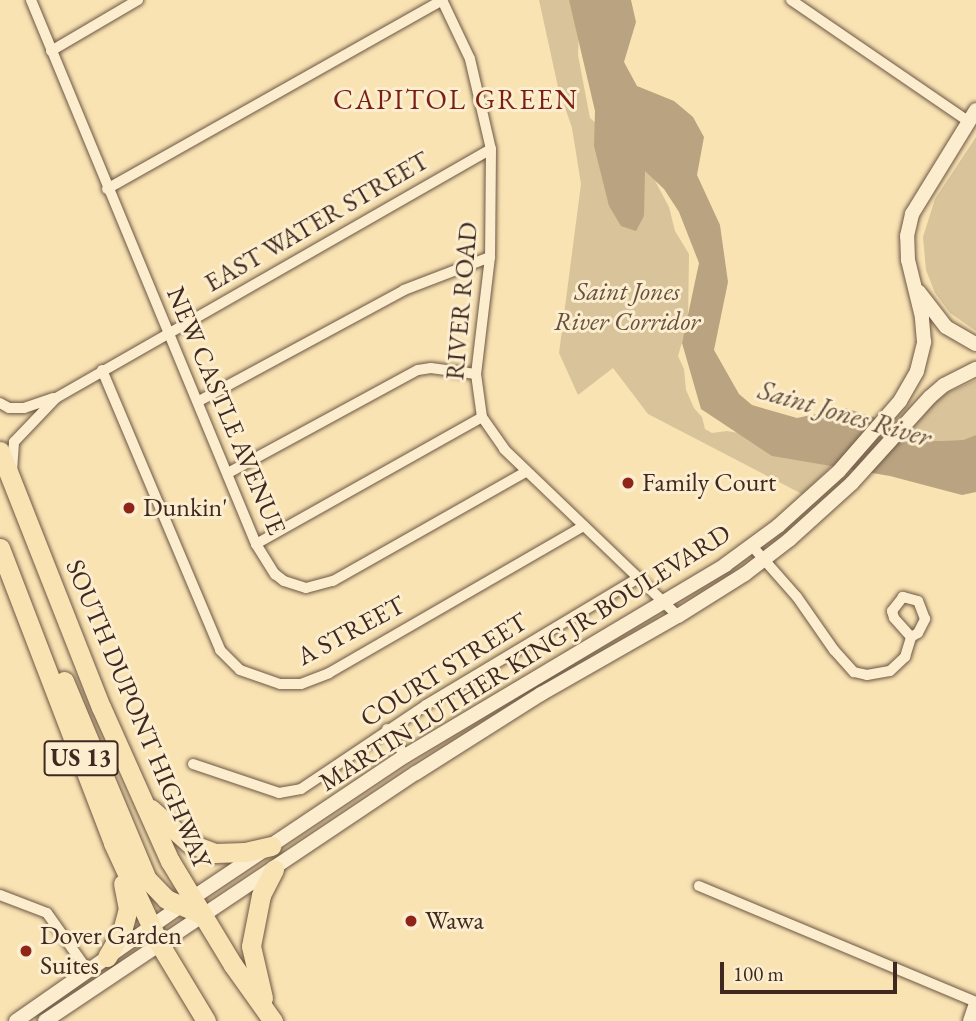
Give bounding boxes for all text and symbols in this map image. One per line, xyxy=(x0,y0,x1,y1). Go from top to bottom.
district label: CAPITOL GREEN xyxy=(335,82,577,116)
street label: EAST WATER STREET xyxy=(199,145,435,299)
street label: RIVER ROAD xyxy=(440,221,484,381)
park label: Saint Jones River Corridor xyxy=(554,276,700,338)
street label: NEW CASTLE AVENUE xyxy=(160,282,292,540)
water label: Saint Jones River xyxy=(755,372,935,454)
place label: Family Court xyxy=(642,467,776,499)
marker: Family Court xyxy=(620,475,636,491)
place label: Dunkin' xyxy=(143,492,228,524)
marker: Dunkin' xyxy=(121,500,137,516)
street label: MARTIN LUTHER KING JR BOULEVARD xyxy=(314,518,736,798)
street label: SOUTH DUPONT HIGHWAY xyxy=(59,555,217,873)
street label: A STREET xyxy=(292,590,410,672)
street label: COURT STREET xyxy=(355,606,533,734)
road number: US 13 xyxy=(42,738,119,778)
place label: Wawa xyxy=(425,905,484,937)
marker: Wawa xyxy=(403,913,419,929)
place label: Dover Garden Suites xyxy=(40,920,182,982)
marker: Dover Garden Suites xyxy=(18,943,34,959)
scale bar xyxy=(724,948,901,992)
text: 100 m xyxy=(733,960,784,987)

